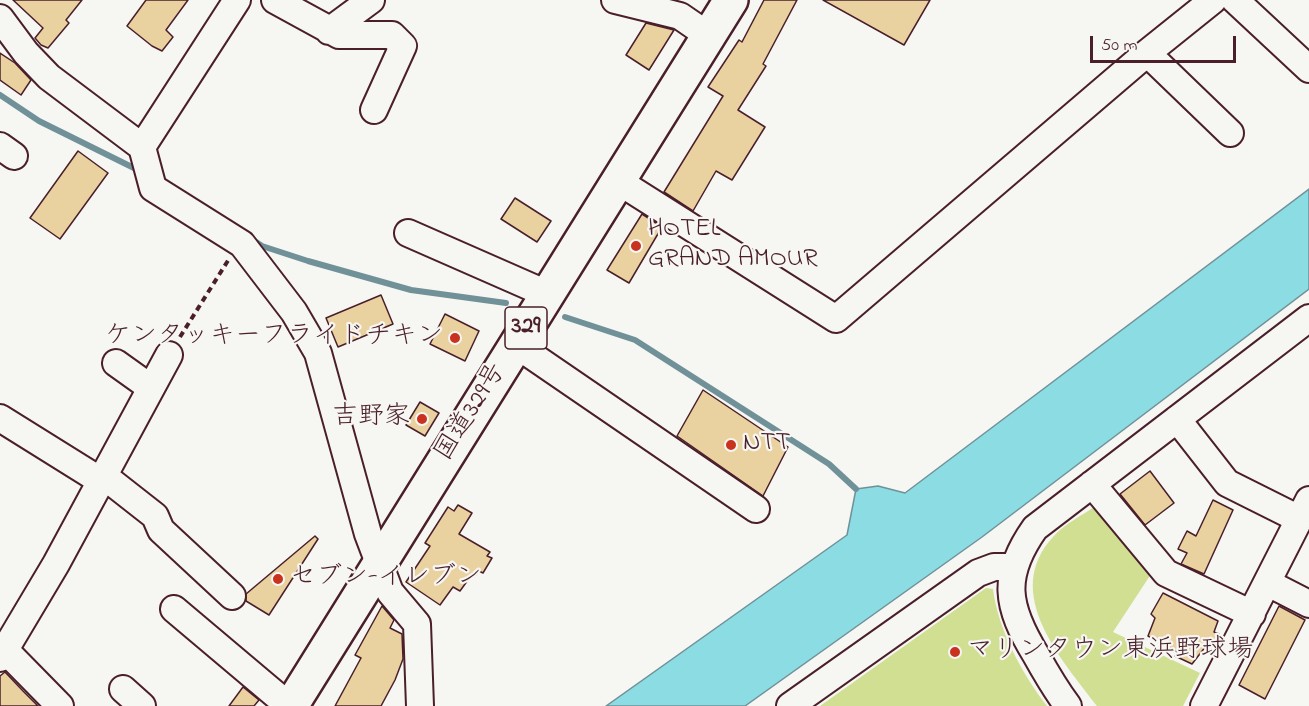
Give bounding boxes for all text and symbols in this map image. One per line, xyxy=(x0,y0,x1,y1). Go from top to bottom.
scale bar xyxy=(1093,24,1238,62)
text: 50 m xyxy=(1101,33,1138,59)
place label: HOTEL GRAND AMOUR xyxy=(648,215,818,276)
marker: HOTEL GRAND AMOUR xyxy=(629,239,643,253)
road number: 329 xyxy=(505,307,547,349)
place label: ケンタッキーフライドチキン xyxy=(105,322,443,354)
marker: ケンタッキーフライドチキン xyxy=(448,331,462,345)
street label: 国道329号 xyxy=(430,358,514,468)
place label: 吉野家 xyxy=(332,403,410,435)
marker: 吉野家 xyxy=(415,412,429,426)
place label: NTT xyxy=(743,429,790,461)
marker: NTT xyxy=(724,438,738,452)
place label: セブン-イレブン xyxy=(290,563,482,595)
marker: セブン-イレブン xyxy=(271,572,285,586)
place label: マリンタウン東浜野球場 xyxy=(967,636,1253,668)
marker: マリンタウン東浜野球場 xyxy=(948,645,962,659)

